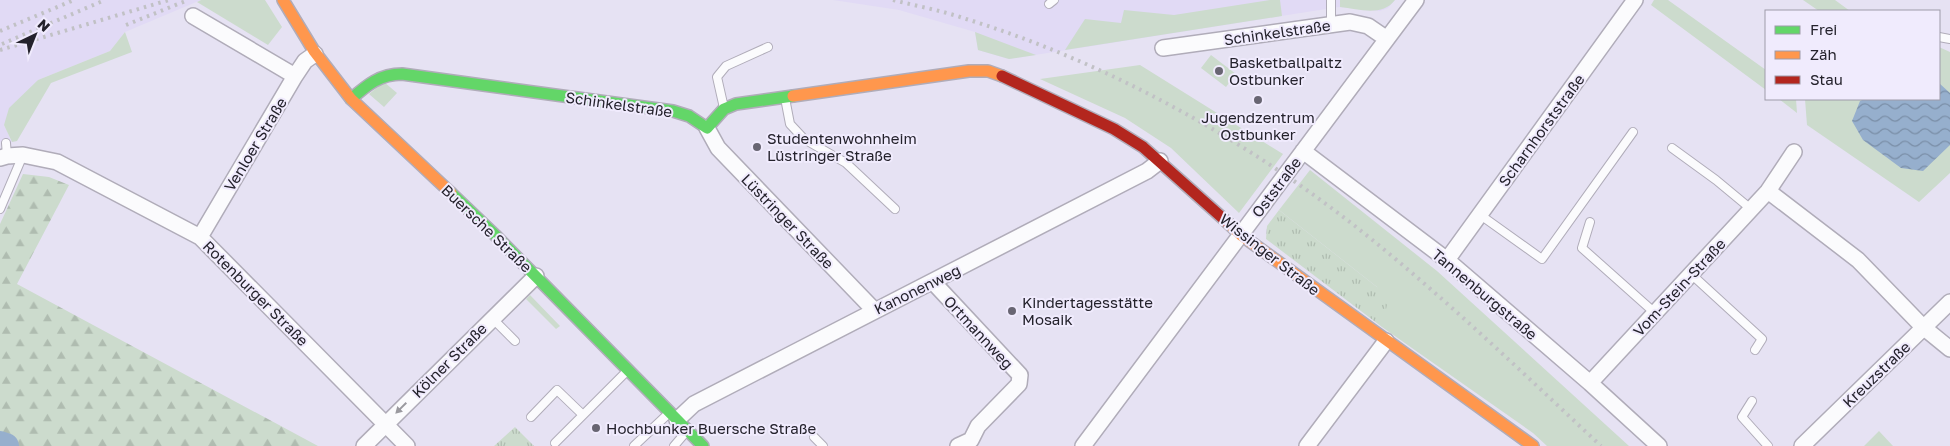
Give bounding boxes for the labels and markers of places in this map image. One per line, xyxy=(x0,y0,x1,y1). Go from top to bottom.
place label: Basketballpaltz Ostbunker xyxy=(1229,53,1342,88)
marker: Basketballpaltz Ostbunker xyxy=(1213,65,1225,77)
marker: Jugendzentrum Ostbunker xyxy=(1252,94,1264,106)
place label: Jugendzentrum Ostbunker xyxy=(1201,108,1315,143)
place label: Studentenwohnheim Lüstringer Straße xyxy=(767,129,917,164)
marker: Studentenwohnheim Lüstringer Straße xyxy=(751,141,763,153)
place label: Kindertagesstätte Mosaik xyxy=(1022,293,1153,328)
marker: Kindertagesstätte Mosaik xyxy=(1006,305,1018,317)
place label: Hochbunker Buersche Straße xyxy=(606,419,816,437)
marker: Hochbunker Buersche Straße xyxy=(590,422,602,434)

